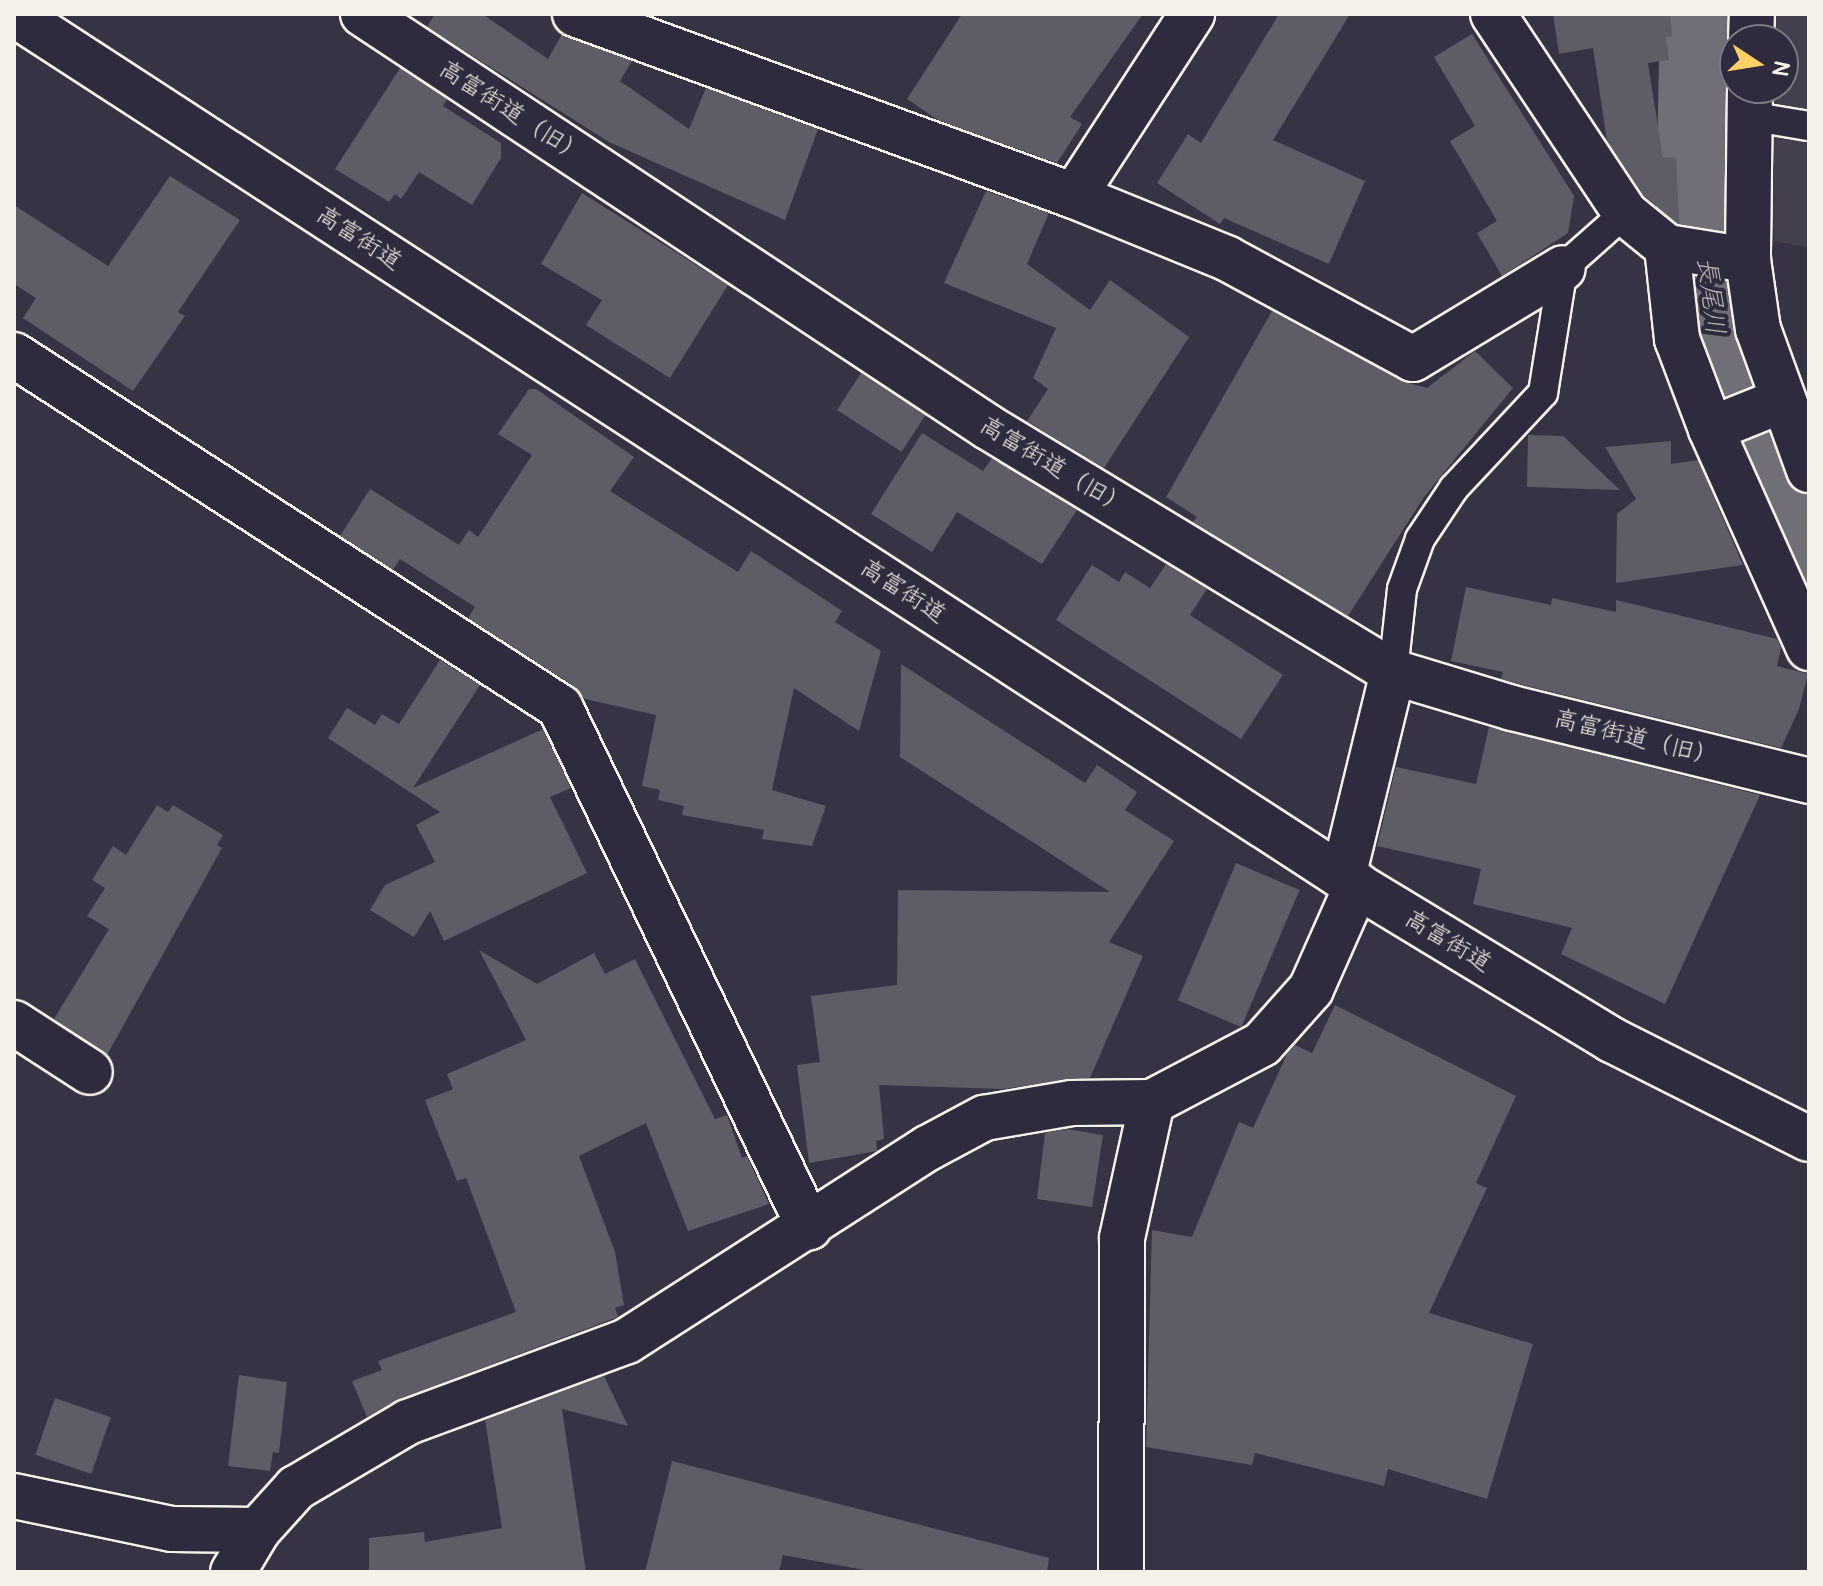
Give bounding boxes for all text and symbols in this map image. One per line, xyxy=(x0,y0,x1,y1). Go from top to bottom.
north arrow xyxy=(1719,24,1799,104)
street label: 高富街道（旧） xyxy=(434,54,590,170)
text: N xyxy=(1765,58,1796,79)
street label: 高富街道 xyxy=(311,200,407,276)
water label: 長尾川 xyxy=(1690,255,1730,337)
street label: 高富街道（旧） xyxy=(975,410,1133,522)
street label: 高富街道 xyxy=(855,553,951,629)
street label: 高富街道（旧） xyxy=(1551,704,1721,772)
street label: 高富街道 xyxy=(1399,904,1497,978)

